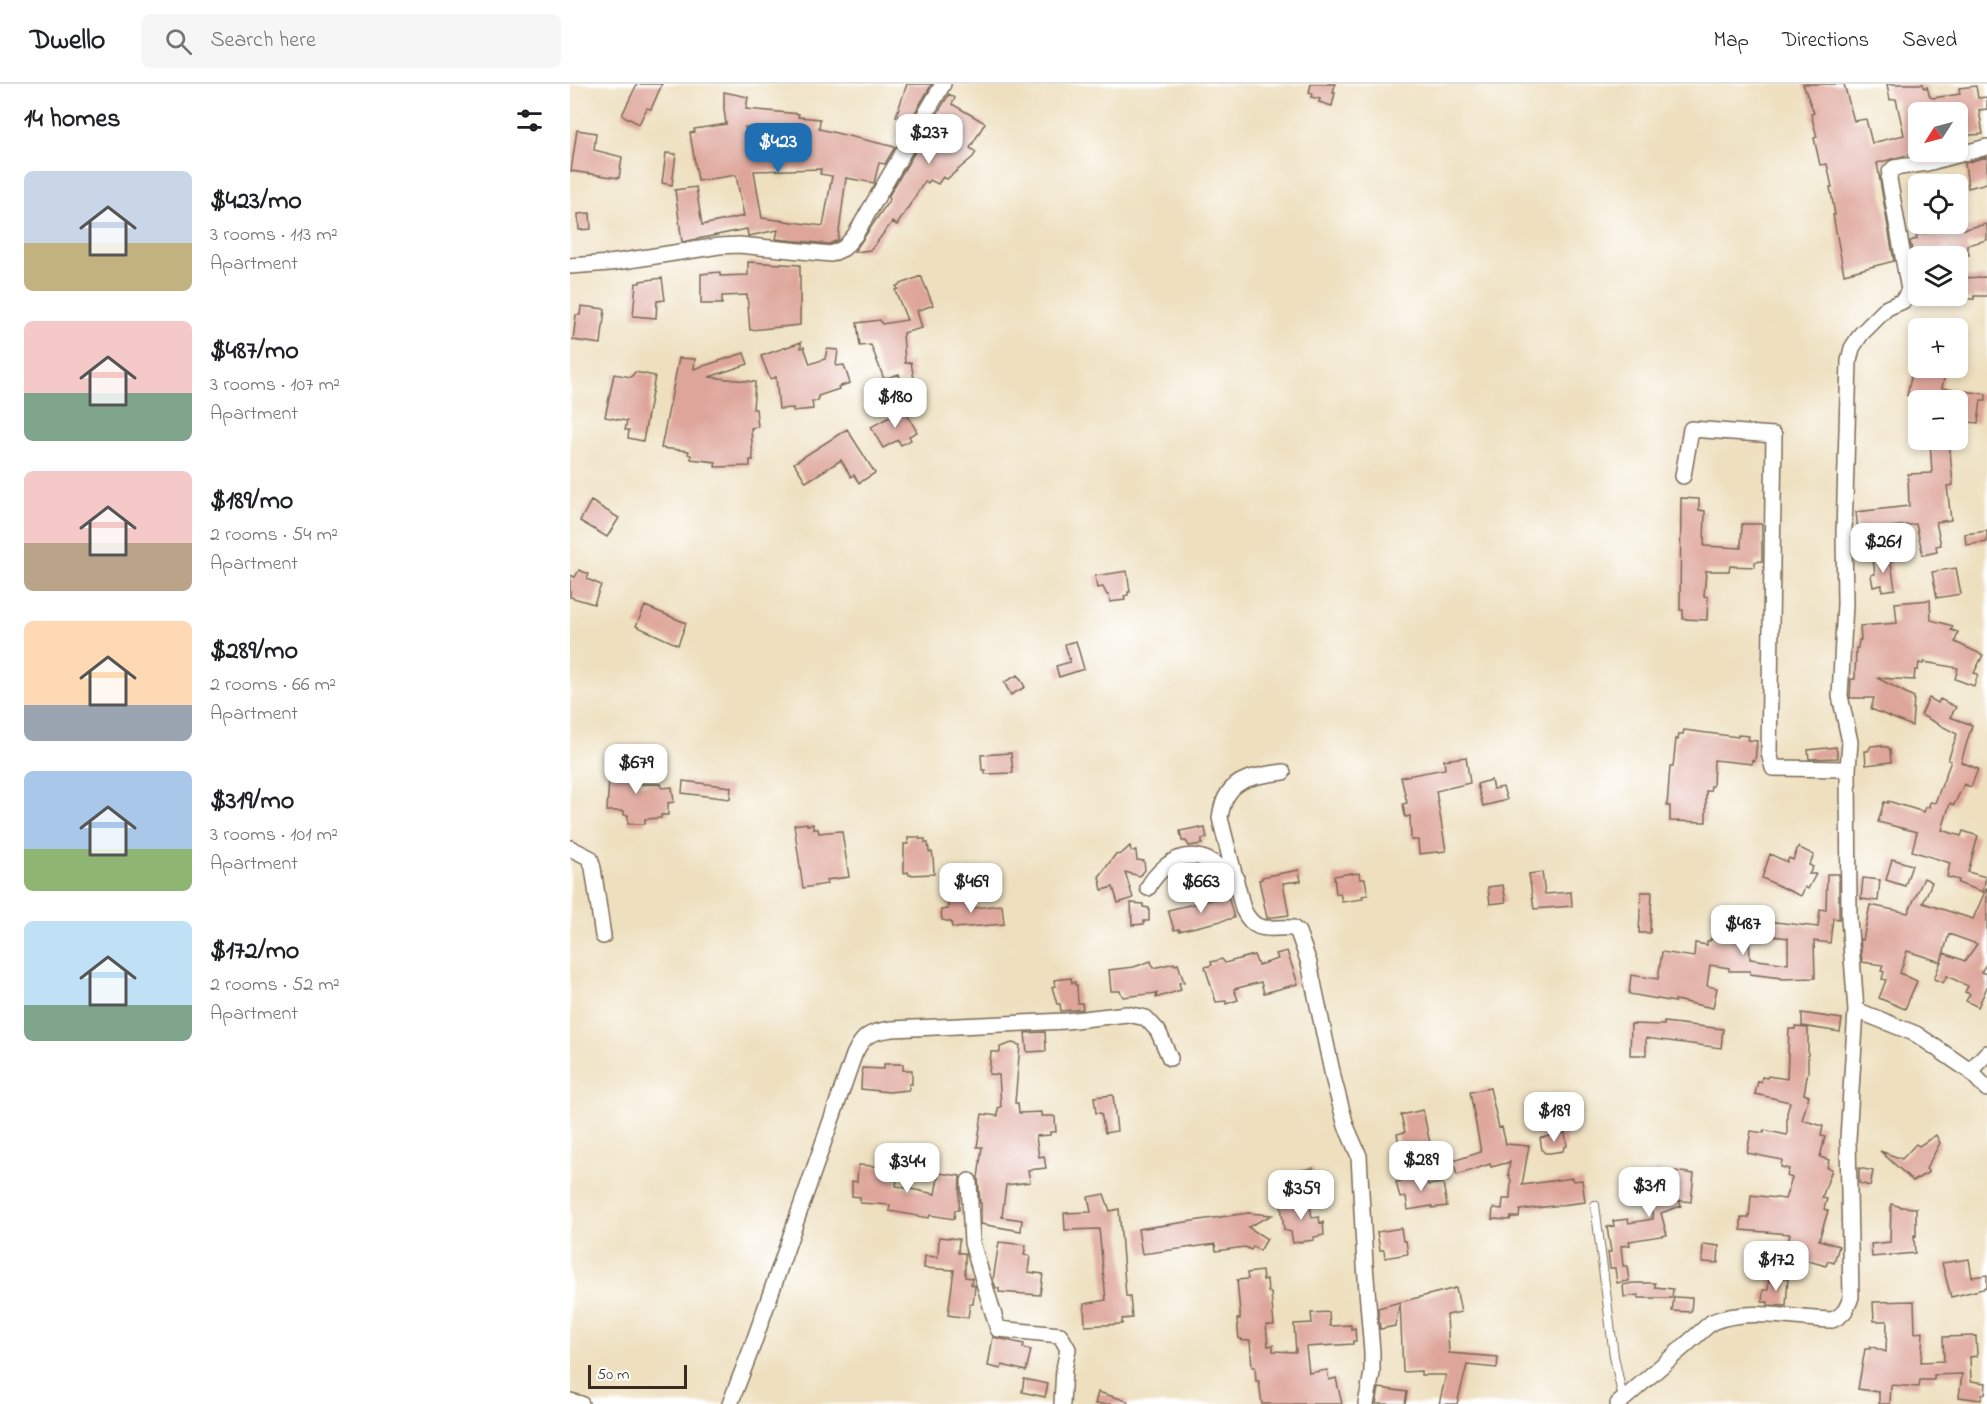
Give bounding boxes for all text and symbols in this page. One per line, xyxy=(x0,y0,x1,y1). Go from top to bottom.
search box xyxy=(141,14,561,68)
text: Dwello xyxy=(30,21,105,62)
icon: search xyxy=(162,25,195,58)
text: Search here xyxy=(210,25,316,57)
text: Map xyxy=(1713,26,1749,56)
text: Directions xyxy=(1782,26,1869,56)
text: Saved xyxy=(1902,26,1957,56)
text: 14 homes xyxy=(24,101,120,139)
north arrow xyxy=(1908,102,1968,162)
map controls xyxy=(1908,102,1968,450)
icon: filters xyxy=(513,104,546,137)
pin: $237 xyxy=(893,114,965,165)
text: $237 xyxy=(910,119,948,148)
pin: $423 xyxy=(742,123,814,174)
text: $423 xyxy=(759,128,797,157)
button: locate xyxy=(1908,174,1968,234)
text: $423/mo xyxy=(210,183,302,221)
icon: home xyxy=(72,195,144,267)
text: 3 rooms · 113 m² xyxy=(210,221,338,250)
button: layers xyxy=(1908,246,1968,306)
text: Apartment xyxy=(210,250,298,279)
button: + xyxy=(1908,318,1968,378)
text: $487/mo xyxy=(210,333,299,371)
icon: home xyxy=(72,345,144,417)
text: 3 rooms · 107 m² xyxy=(210,371,340,400)
pin: $180 xyxy=(859,378,931,429)
text: $180 xyxy=(878,383,912,412)
button: − xyxy=(1908,390,1968,450)
text: Apartment xyxy=(210,400,298,429)
text: $189/mo xyxy=(210,483,293,521)
icon: home xyxy=(72,495,144,567)
text: 2 rooms · 54 m² xyxy=(210,521,338,550)
pin: $261 xyxy=(1847,523,1919,574)
text: $261 xyxy=(1864,528,1902,557)
text: Apartment xyxy=(210,550,298,579)
text: $289/mo xyxy=(210,633,298,671)
icon: home xyxy=(72,645,144,717)
text: 2 rooms · 66 m² xyxy=(210,671,336,700)
text: Apartment xyxy=(210,700,298,729)
pin: $679 xyxy=(600,744,672,795)
text: $679 xyxy=(618,749,654,778)
text: $319/mo xyxy=(210,783,294,821)
icon: home xyxy=(72,795,144,867)
text: 3 rooms · 101 m² xyxy=(210,821,338,850)
text: Apartment xyxy=(210,850,298,879)
pin: $469 xyxy=(935,863,1007,914)
pin: $663 xyxy=(1165,863,1237,914)
text: $469 xyxy=(953,868,989,897)
text: $663 xyxy=(1182,868,1220,897)
pin: $487 xyxy=(1707,905,1779,956)
text: $487 xyxy=(1725,910,1761,939)
text: $172/mo xyxy=(210,933,299,971)
icon: home xyxy=(72,945,144,1017)
text: 2 rooms · 52 m² xyxy=(210,971,340,1000)
text: Apartment xyxy=(210,1000,298,1029)
pin: $189 xyxy=(1518,1092,1590,1143)
text: $189 xyxy=(1538,1097,1570,1126)
pin: $289 xyxy=(1385,1141,1457,1192)
pin: $344 xyxy=(871,1143,943,1194)
text: $289 xyxy=(1403,1146,1439,1175)
text: $344 xyxy=(889,1148,925,1177)
pin: $319 xyxy=(1613,1167,1685,1218)
pin: $359 xyxy=(1265,1170,1337,1221)
text: $319 xyxy=(1633,1172,1665,1201)
text: $359 xyxy=(1282,1175,1320,1204)
pin: $172 xyxy=(1740,1241,1812,1292)
text: $172 xyxy=(1758,1246,1794,1275)
scale bar xyxy=(588,1362,687,1390)
text: 50 m xyxy=(597,1363,629,1387)

